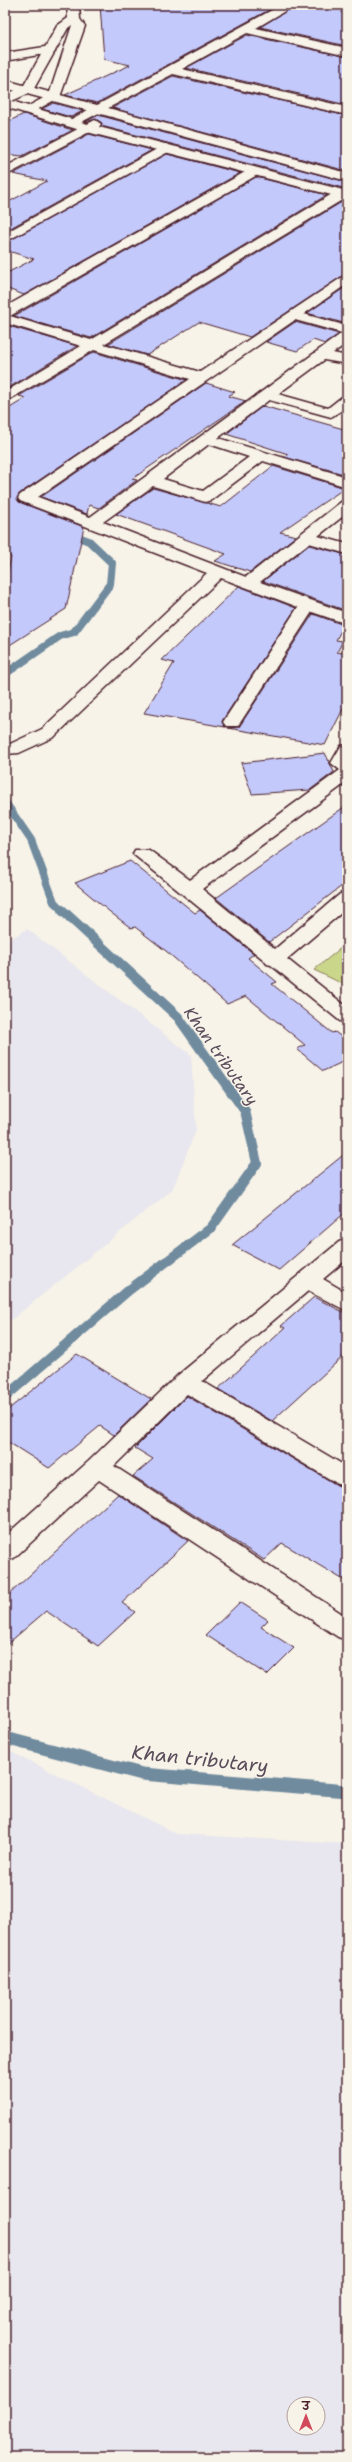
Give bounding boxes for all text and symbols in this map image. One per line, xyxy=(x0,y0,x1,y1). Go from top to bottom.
water label: Khan tributary xyxy=(179,1003,263,1109)
water label: Khan tributary xyxy=(130,1739,270,1779)
north arrow xyxy=(286,2396,326,2436)
text: उ xyxy=(301,2399,311,2414)

